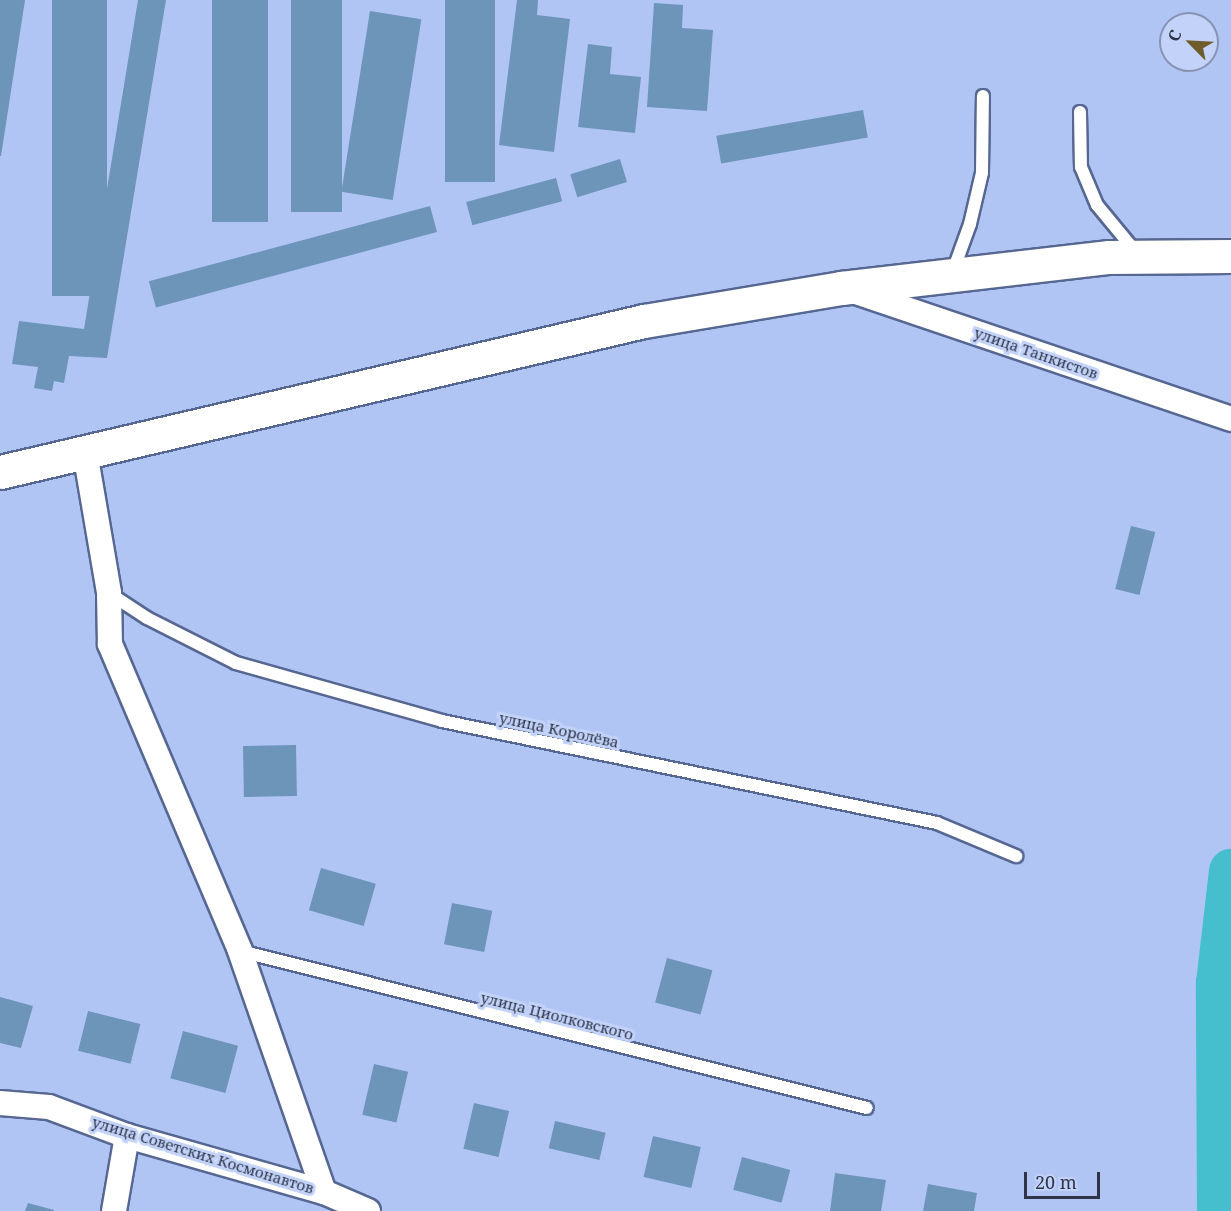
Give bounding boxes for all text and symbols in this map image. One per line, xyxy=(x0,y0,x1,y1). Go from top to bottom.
north arrow xyxy=(1159,12,1219,72)
text: С xyxy=(1162,26,1187,45)
street label: улица Танкистов xyxy=(972,323,1100,383)
street label: улица Королёва xyxy=(498,709,620,751)
street label: улица Циолковского xyxy=(479,988,635,1044)
street label: улица Советских Космонавтов xyxy=(90,1113,316,1197)
scale bar xyxy=(1027,1160,1104,1198)
text: 20 m xyxy=(1035,1170,1077,1194)

